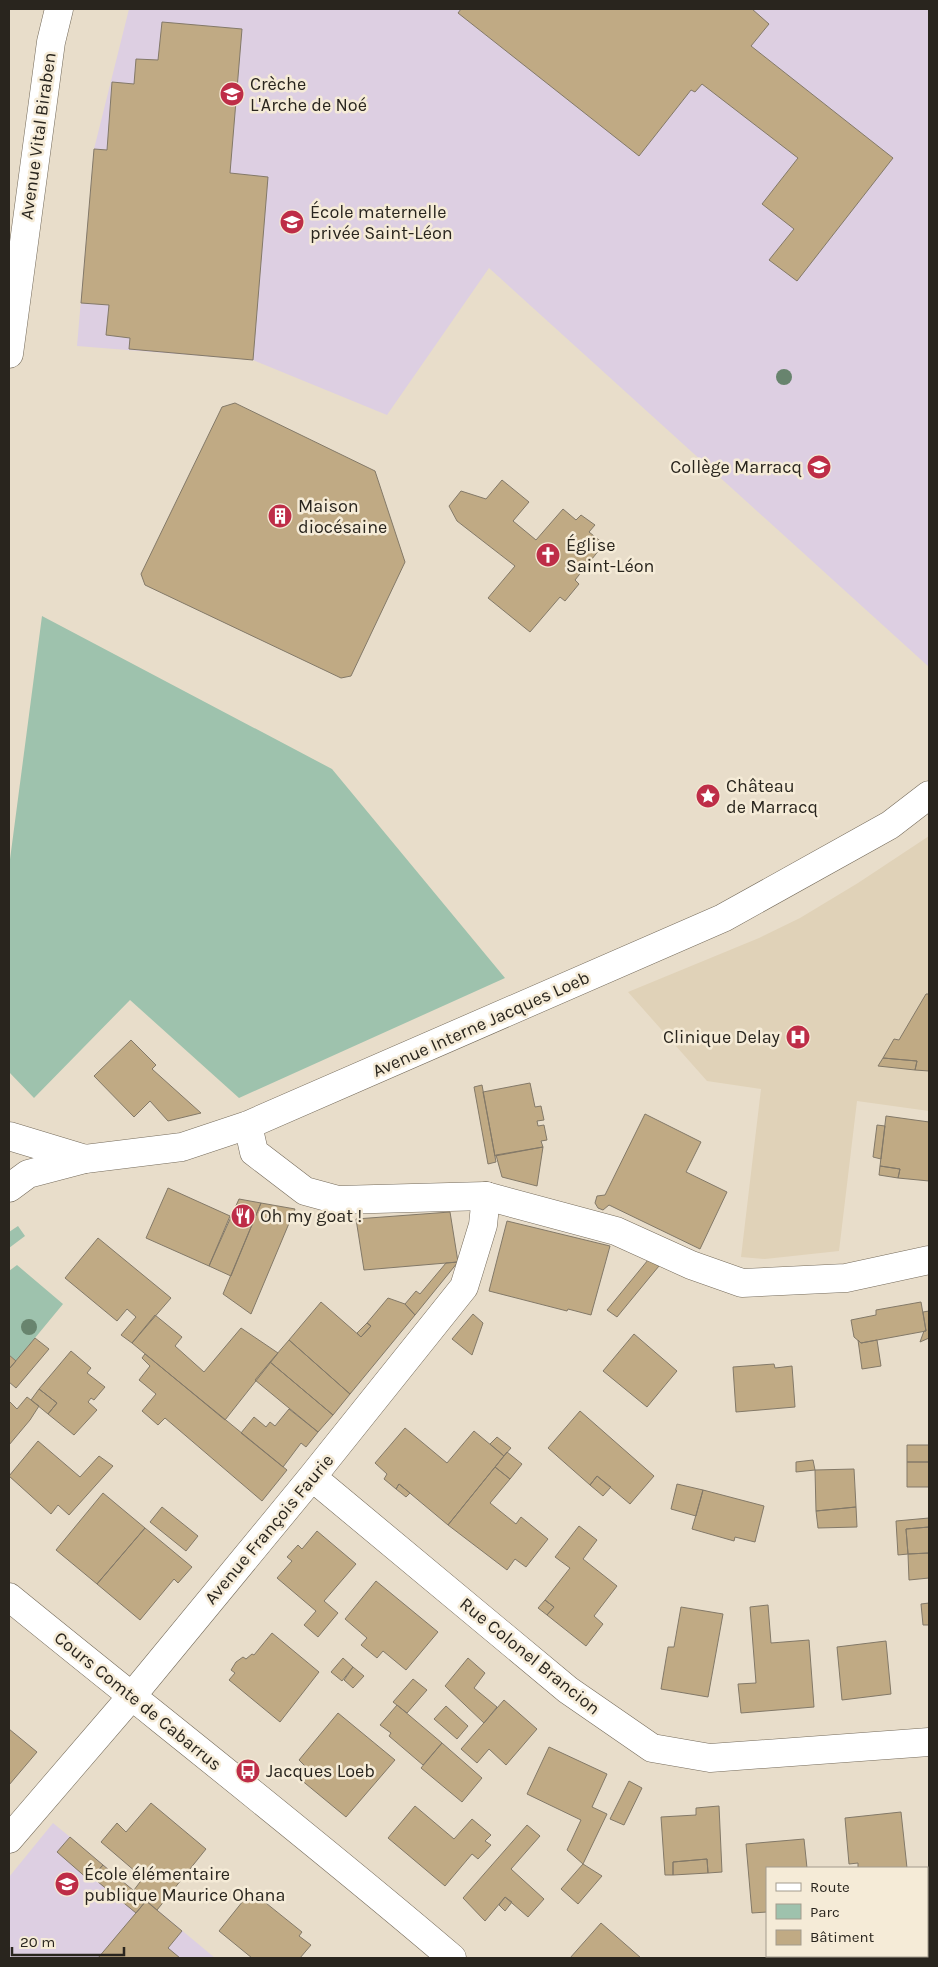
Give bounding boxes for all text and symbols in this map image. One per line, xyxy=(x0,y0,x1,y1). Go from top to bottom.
street label: Avenue Vital Biraben xyxy=(15,51,61,221)
place label: Crèche L'Arche de Noé xyxy=(250,73,367,116)
school or university icon: Crèche L'Arche de Noé xyxy=(219,81,245,107)
place label: École maternelle privée Saint-Léon xyxy=(310,200,453,244)
school or university icon: École maternelle privée Saint-Léon xyxy=(279,209,305,235)
school or university icon: Collège Marracq xyxy=(806,454,832,480)
place label: Collège Marracq xyxy=(670,456,802,478)
place label: Maison diocésaine xyxy=(298,495,387,538)
building icon: Maison diocésaine xyxy=(267,503,293,529)
place label: Église Saint-Léon xyxy=(566,533,654,577)
church icon: Église Saint-Léon xyxy=(535,542,561,568)
place label: Château de Marracq xyxy=(726,775,818,818)
place icon: Château de Marracq xyxy=(695,783,721,809)
street label: Avenue Interne Jacques Loeb xyxy=(369,966,593,1082)
hospital icon: Clinique Delay xyxy=(785,1024,811,1050)
place label: Clinique Delay xyxy=(663,1026,781,1048)
restaurant icon: Oh my goat ! xyxy=(230,1203,256,1229)
place label: Oh my goat ! xyxy=(260,1205,362,1227)
street label: Avenue François Faurie xyxy=(200,1449,338,1609)
street label: Rue Colonel Brancion xyxy=(455,1593,605,1719)
street label: Cours Comte de Cabarrus xyxy=(50,1627,226,1775)
bus stop icon: Jacques Loeb xyxy=(235,1758,261,1784)
place label: Jacques Loeb xyxy=(266,1760,375,1782)
place label: École élémentaire publique Maurice Ohana xyxy=(84,1862,285,1906)
legend xyxy=(766,1867,928,1957)
school or university icon: École élémentaire publique Maurice Ohana xyxy=(54,1871,80,1897)
text: Route xyxy=(810,1878,850,1896)
text: Parc xyxy=(810,1903,840,1921)
scale bar xyxy=(12,1924,125,1956)
text: Bâtiment xyxy=(810,1928,874,1946)
text: 20 m xyxy=(20,1933,55,1951)

